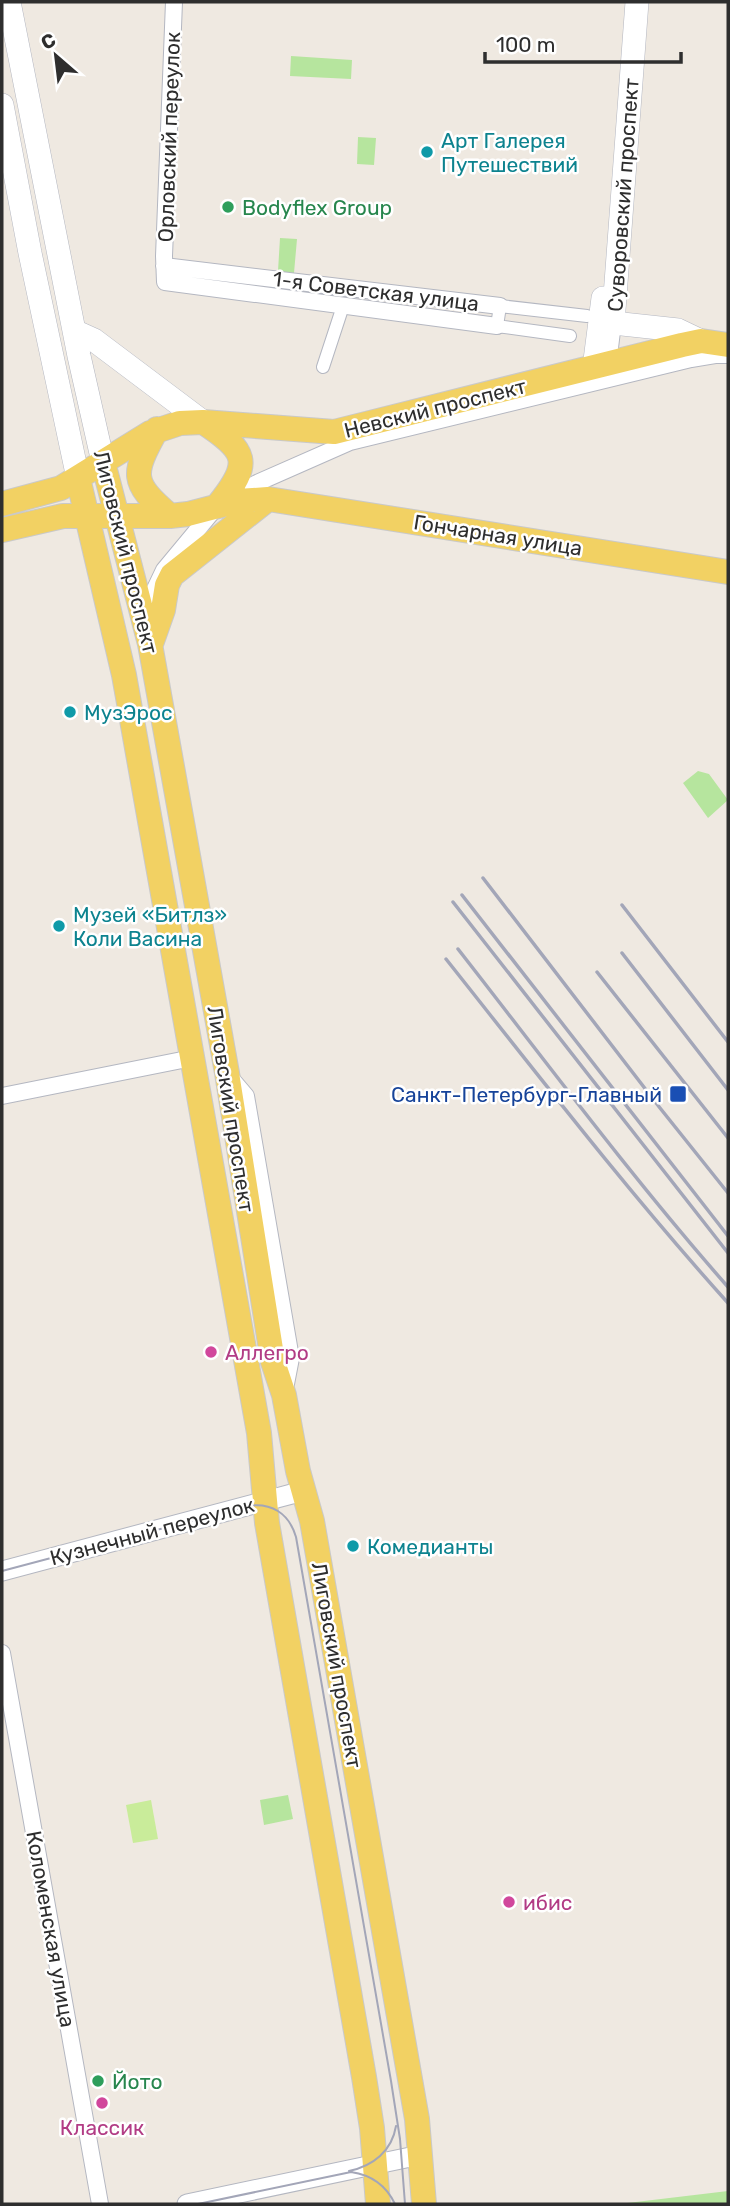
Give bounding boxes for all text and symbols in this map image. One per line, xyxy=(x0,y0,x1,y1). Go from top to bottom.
north arrow xyxy=(21,21,91,91)
scale bar xyxy=(485,21,681,65)
text: С xyxy=(37,28,60,55)
street label: Орловский переулок xyxy=(153,31,185,243)
text: 100 m xyxy=(496,32,555,57)
street label: Суворовский проспект xyxy=(602,77,644,313)
place label: Арт Галерея Путешествий xyxy=(441,128,578,177)
marker: Арт Галерея Путешествий xyxy=(419,144,435,160)
place label: Bodyflex Group xyxy=(242,195,392,220)
marker: Bodyflex Group xyxy=(220,199,236,215)
street label: 1-я Советская улица xyxy=(271,266,481,316)
street label: Невский проспект xyxy=(341,373,529,443)
street label: Лиговский проспект xyxy=(89,448,163,656)
street label: Гончарная улица xyxy=(412,509,584,561)
place label: МузЭрос xyxy=(84,700,173,725)
marker: МузЭрос xyxy=(62,704,78,720)
place label: Музей «Битлз» Коли Васина xyxy=(73,902,227,951)
marker: Музей «Битлз» Коли Васина xyxy=(51,918,67,934)
street label: Лиговский проспект xyxy=(202,1004,260,1214)
place label: Санкт-Петербург-Главный xyxy=(391,1082,662,1107)
marker: Санкт-Петербург-Главный xyxy=(668,1084,688,1104)
place label: Аллегро xyxy=(225,1340,309,1365)
marker: Аллегро xyxy=(203,1344,219,1360)
street label: Кузнечный переулок xyxy=(47,1492,257,1570)
place label: Комедианты xyxy=(367,1534,493,1559)
marker: Комедианты xyxy=(345,1538,361,1554)
street label: Лиговский проспект xyxy=(307,1560,367,1770)
street label: Коломенская улица xyxy=(21,1829,81,2029)
place label: ибис xyxy=(523,1890,572,1915)
marker: ибис xyxy=(501,1894,517,1910)
place label: Йото xyxy=(112,2069,162,2094)
marker: Йото xyxy=(90,2073,106,2089)
marker: Классик xyxy=(94,2095,110,2111)
place label: Классик xyxy=(60,2115,144,2140)

